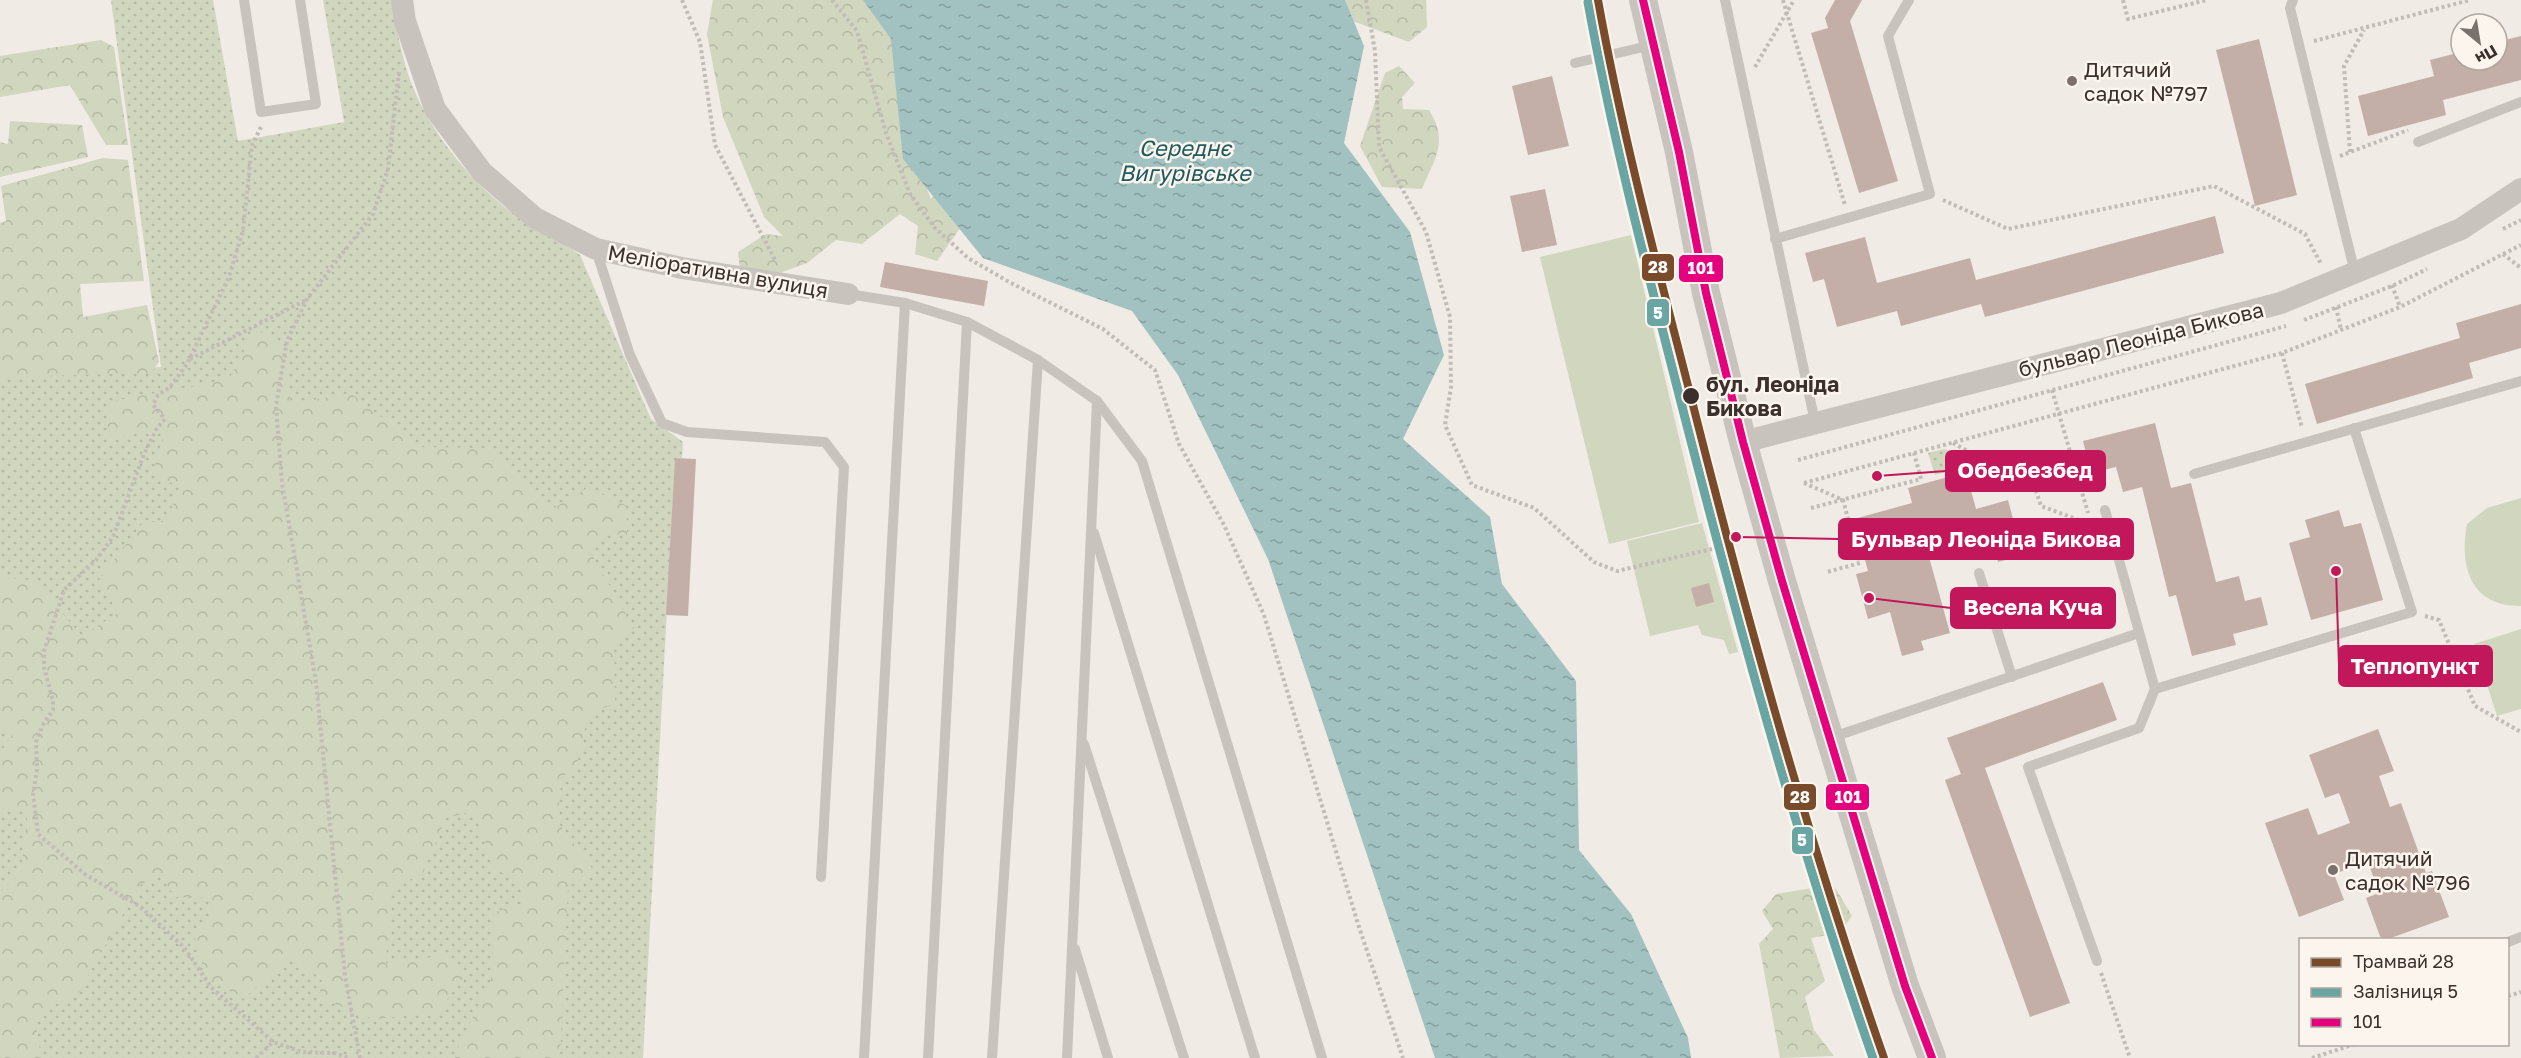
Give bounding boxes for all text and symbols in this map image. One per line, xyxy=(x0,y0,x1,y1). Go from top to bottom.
north arrow xyxy=(2449,12,2509,72)
text: Пн xyxy=(2472,41,2501,69)
place label: Дитячий садок №797 xyxy=(2084,56,2208,106)
marker: Дитячий садок №797 xyxy=(2065,74,2079,88)
water label: Середнє Вигурівське xyxy=(1119,134,1253,186)
street label: Меліоративна вулиця xyxy=(606,239,830,303)
line badge: 28 xyxy=(1641,253,1675,282)
line badge: 101 xyxy=(1678,254,1724,283)
text: 28 xyxy=(1648,257,1668,277)
text: 101 xyxy=(1688,258,1714,278)
street label: бульвар Леоніда Бикова xyxy=(2016,296,2266,382)
line badge: 5 xyxy=(1646,298,1670,327)
text: 5 xyxy=(1653,303,1663,323)
place label: бул. Леоніда Бикова xyxy=(1706,371,1839,421)
marker: бул. Леоніда Бикова xyxy=(1681,386,1701,406)
callout: Обедбезбед xyxy=(1946,451,2105,491)
text: Обедбезбед xyxy=(1957,456,2093,483)
callout: Бульвар Леоніда Бикова xyxy=(1839,519,2133,559)
text: Бульвар Леоніда Бикова xyxy=(1851,525,2121,552)
callout: Весела Куча xyxy=(1951,588,2115,628)
text: Весела Куча xyxy=(1963,593,2103,620)
callout: Теплопункт xyxy=(2339,646,2492,686)
text: Теплопункт xyxy=(2350,652,2480,679)
line badge: 28 xyxy=(1783,783,1817,811)
line badge: 101 xyxy=(1825,783,1870,811)
text: 28 xyxy=(1790,787,1810,807)
text: 101 xyxy=(1835,787,1861,807)
line badge: 5 xyxy=(1791,826,1814,855)
text: 5 xyxy=(1797,830,1807,850)
place label: Дитячий садок №796 xyxy=(2345,845,2470,895)
marker: Дитячий садок №796 xyxy=(2326,863,2340,877)
legend xyxy=(2299,938,2509,1046)
text: Трамвай 28 xyxy=(2353,950,2454,972)
text: Залізниця 5 xyxy=(2353,980,2458,1002)
text: 101 xyxy=(2353,1010,2382,1032)

